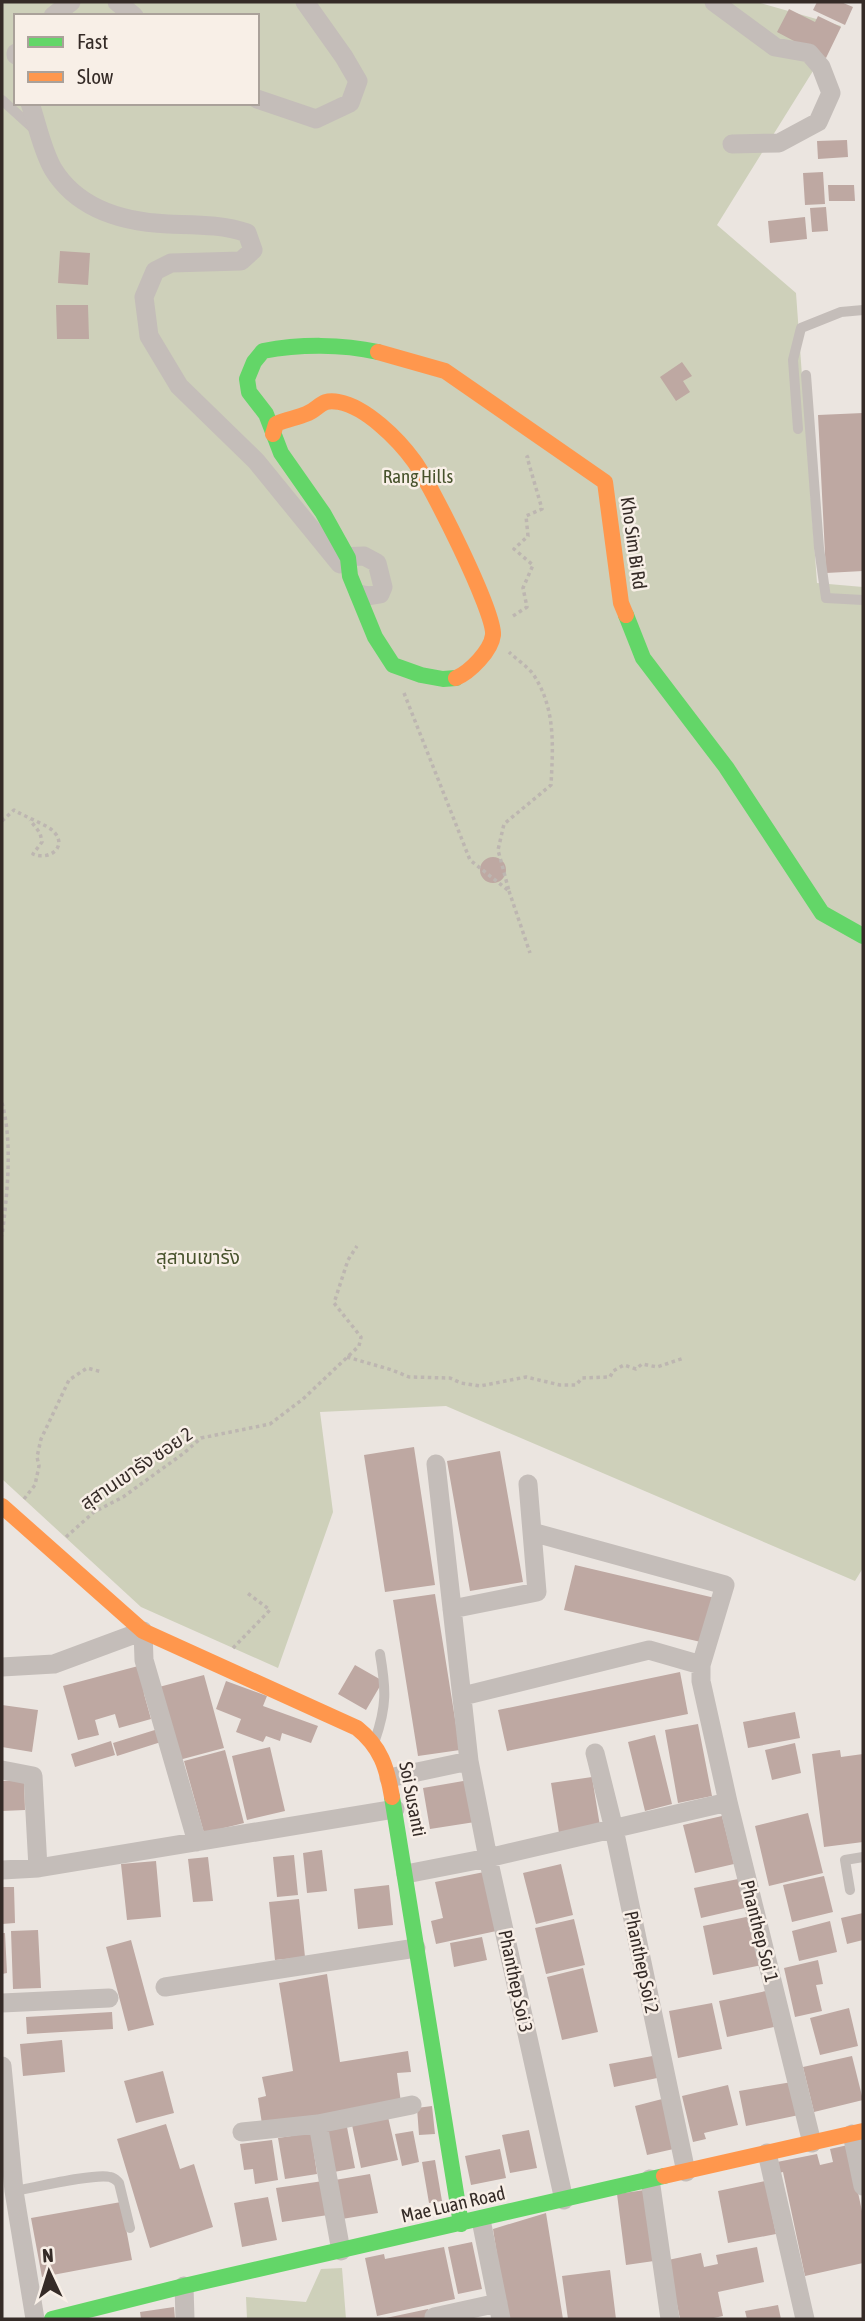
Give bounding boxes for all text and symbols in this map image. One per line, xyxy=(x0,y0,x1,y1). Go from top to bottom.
legend xyxy=(14,14,259,105)
text: Fast xyxy=(77,29,108,53)
text: Slow xyxy=(77,64,114,88)
park label: Rang Hills xyxy=(383,465,454,487)
street label: Kho Sim Bi Rd xyxy=(617,495,651,591)
park label: สุสานเขารัง xyxy=(156,1246,240,1269)
street label: สุสานเขารัง ซอย 2 xyxy=(76,1422,197,1515)
street label: Soi Susanti xyxy=(395,1760,431,1838)
street label: Phanthep Soi 1 xyxy=(737,1878,783,1984)
street label: Phanthep Soi 2 xyxy=(620,1909,664,2015)
street label: Phanthep Soi 3 xyxy=(494,1928,538,2034)
street label: Mae Luan Road xyxy=(399,2181,507,2227)
north arrow xyxy=(14,2237,84,2307)
text: N xyxy=(41,2244,54,2266)

